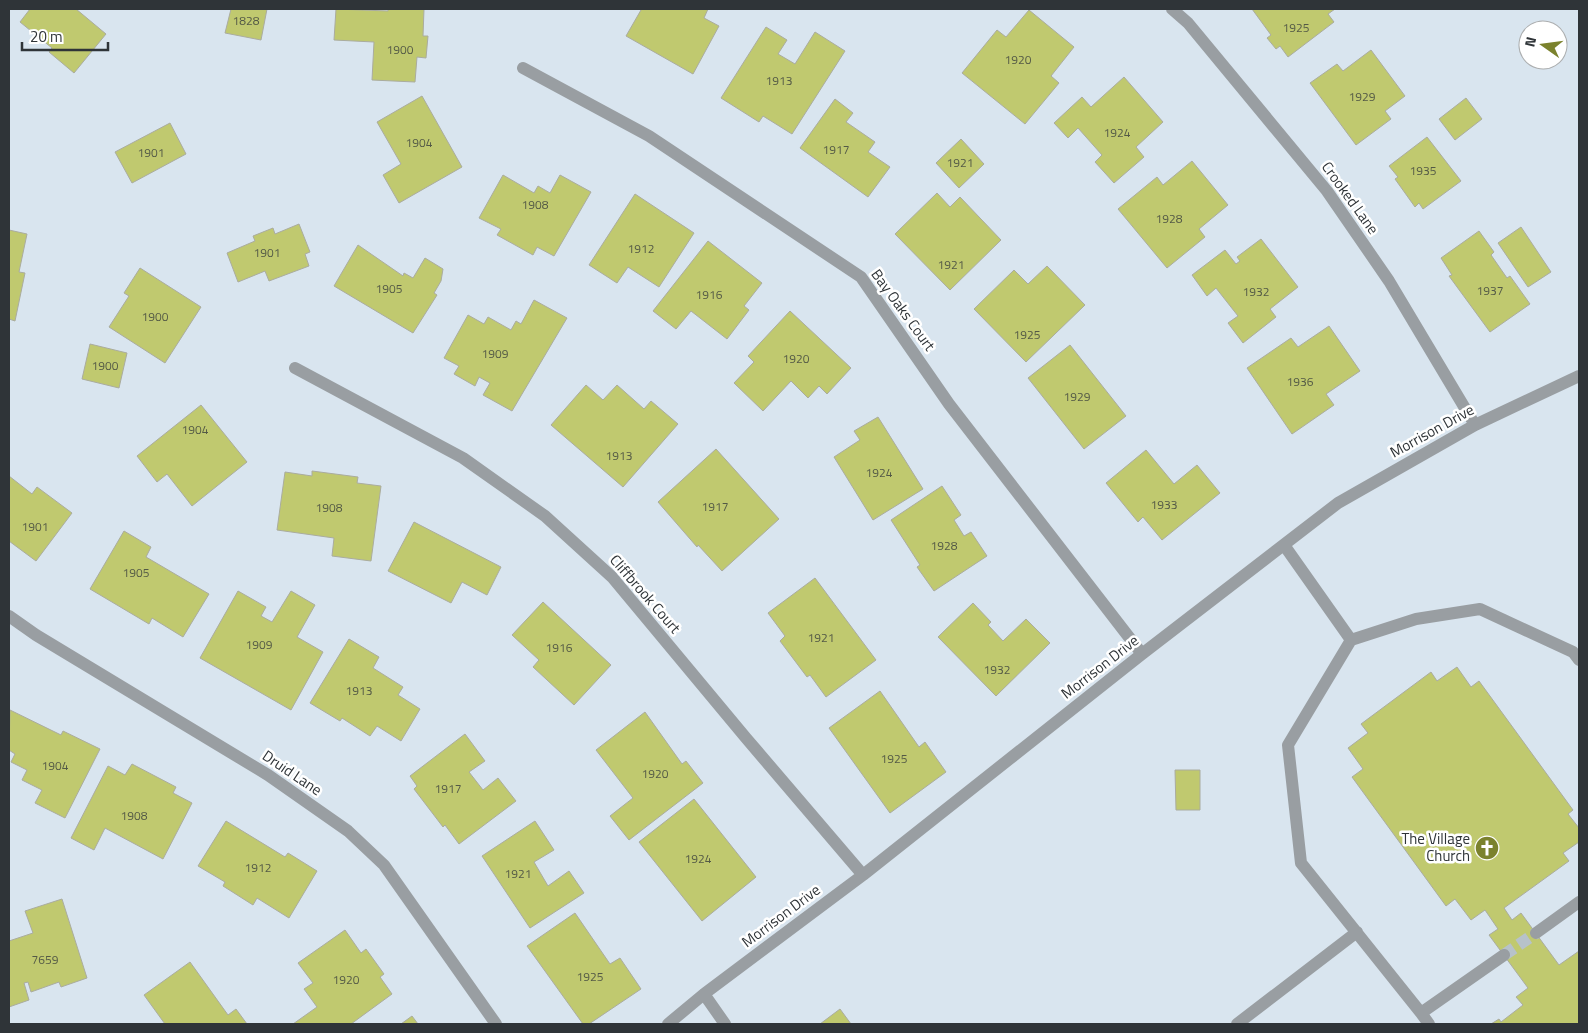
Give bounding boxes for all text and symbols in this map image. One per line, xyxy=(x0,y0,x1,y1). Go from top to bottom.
house number: 1828 xyxy=(233,11,260,30)
house number: 1925 xyxy=(1283,18,1310,37)
scale bar xyxy=(22,20,109,52)
north arrow xyxy=(1518,20,1568,70)
text: 20 m xyxy=(30,25,63,48)
text: N xyxy=(1519,34,1541,49)
house number: 1900 xyxy=(387,40,414,59)
house number: 1920 xyxy=(1005,50,1032,69)
house number: 1913 xyxy=(766,71,792,90)
house number: 1929 xyxy=(1349,87,1376,106)
house number: 1924 xyxy=(1104,123,1131,142)
house number: 1904 xyxy=(406,133,433,152)
house number: 1917 xyxy=(823,140,849,159)
house number: 1901 xyxy=(138,143,164,162)
house number: 1921 xyxy=(947,153,973,172)
street label: Crooked Lane xyxy=(1316,157,1385,239)
house number: 1935 xyxy=(1410,161,1437,180)
house number: 1908 xyxy=(522,195,549,214)
house number: 1928 xyxy=(1156,209,1183,228)
house number: 1912 xyxy=(628,239,654,258)
house number: 1901 xyxy=(254,243,280,262)
house number: 1921 xyxy=(938,255,964,274)
street label: Bay Oaks Court xyxy=(866,264,941,356)
house number: 1905 xyxy=(376,279,403,298)
house number: 1937 xyxy=(1477,281,1503,300)
house number: 1932 xyxy=(1243,282,1269,301)
house number: 1916 xyxy=(696,285,723,304)
house number: 1900 xyxy=(142,307,169,326)
house number: 1925 xyxy=(1014,325,1041,344)
house number: 1909 xyxy=(482,344,509,363)
house number: 1920 xyxy=(783,349,810,368)
house number: 1900 xyxy=(92,356,119,375)
house number: 1936 xyxy=(1287,372,1314,391)
house number: 1929 xyxy=(1064,387,1091,406)
street label: Morrison Drive xyxy=(1385,398,1478,463)
house number: 1904 xyxy=(182,420,209,439)
house number: 1913 xyxy=(606,446,632,465)
house number: 1924 xyxy=(866,463,893,482)
house number: 1933 xyxy=(1151,495,1177,514)
house number: 1917 xyxy=(702,497,728,516)
house number: 1908 xyxy=(316,498,343,517)
house number: 1901 xyxy=(22,517,48,536)
house number: 1928 xyxy=(931,536,958,555)
street label: Cliffbrook Court xyxy=(604,549,687,639)
house number: 1905 xyxy=(123,563,150,582)
house number: 1921 xyxy=(808,628,834,647)
street label: Morrison Drive xyxy=(1056,629,1143,704)
house number: 1909 xyxy=(246,635,273,654)
house number: 1916 xyxy=(546,638,573,657)
house number: 1932 xyxy=(984,660,1010,679)
house number: 1913 xyxy=(346,681,372,700)
street label: Druid Lane xyxy=(258,744,327,801)
house number: 1925 xyxy=(881,749,908,768)
house number: 1904 xyxy=(42,756,69,775)
house number: 1920 xyxy=(642,764,669,783)
house number: 1917 xyxy=(435,779,461,798)
house number: 1908 xyxy=(121,806,148,825)
place label: The Village Church xyxy=(1401,827,1470,867)
church icon: The Village Church xyxy=(1474,835,1500,861)
house number: 1924 xyxy=(685,849,712,868)
house number: 1912 xyxy=(245,858,271,877)
house number: 1921 xyxy=(505,864,531,883)
street label: Morrison Drive xyxy=(737,878,825,953)
house number: 7659 xyxy=(32,950,59,969)
house number: 1925 xyxy=(577,967,604,986)
house number: 1920 xyxy=(333,970,360,989)

